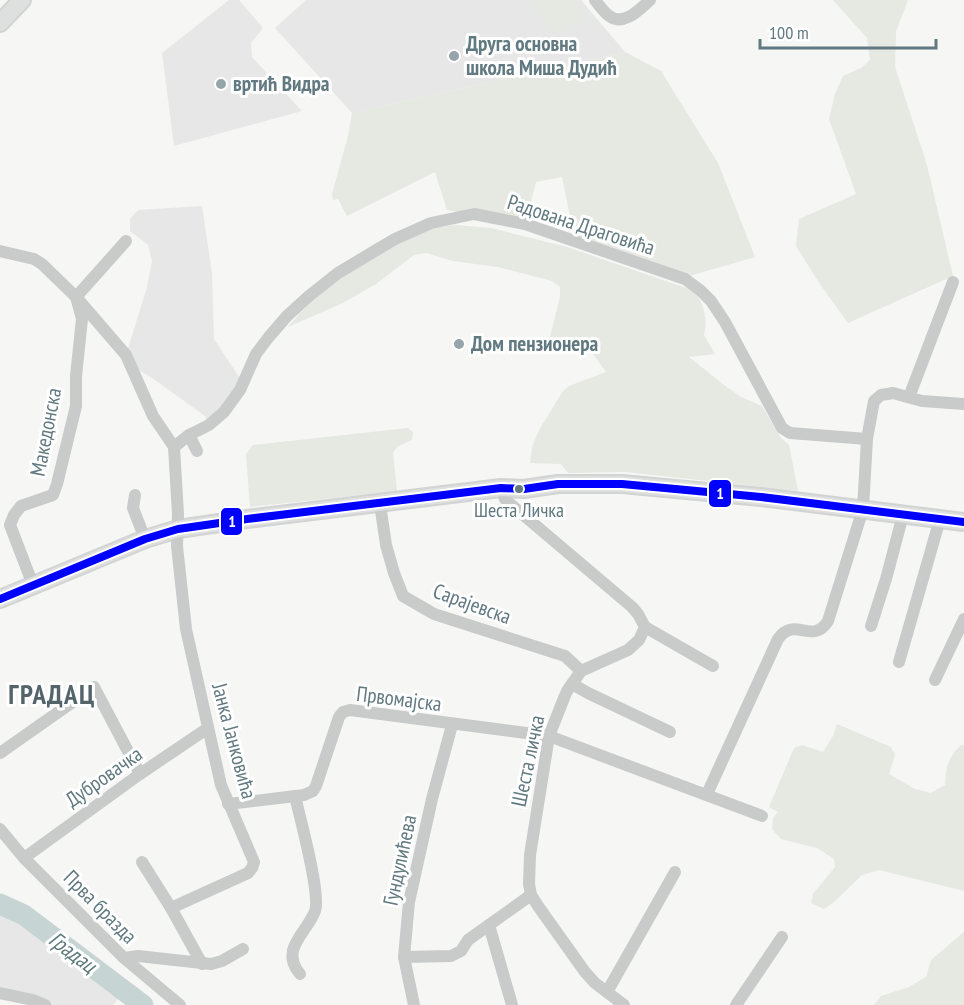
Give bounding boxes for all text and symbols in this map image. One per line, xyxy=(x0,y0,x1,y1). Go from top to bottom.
scale bar xyxy=(760,12,936,50)
text: 100 m xyxy=(769,21,809,44)
place label: Друга основна школа Миша Дудић xyxy=(466,30,617,81)
marker: Друга основна школа Миша Дудић xyxy=(447,49,461,63)
place label: вртић Видра xyxy=(233,70,330,97)
marker: вртић Видра xyxy=(214,77,228,91)
street label: Радована Драговића xyxy=(504,188,658,261)
place label: Дом пензионера xyxy=(471,330,599,357)
marker: Дом пензионера xyxy=(452,337,466,351)
street label: Македонска xyxy=(24,385,67,478)
line badge: 1 xyxy=(708,479,732,508)
marker: Шеста Личка xyxy=(513,483,525,495)
text: 1 xyxy=(716,483,724,503)
place label: Шеста Личка xyxy=(474,497,564,523)
line badge: 1 xyxy=(220,507,243,536)
text: 1 xyxy=(228,511,236,531)
street label: Сарајевска xyxy=(429,577,515,630)
district label: ГРАДАЦ xyxy=(8,677,96,711)
street label: Јанка Јанковића xyxy=(206,679,263,802)
street label: Првомајска xyxy=(355,680,443,717)
street label: Шеста личка xyxy=(505,713,550,809)
street label: Дубровачка xyxy=(60,740,147,813)
street label: Гундулићева xyxy=(377,812,422,908)
street label: Прва бразда xyxy=(58,864,143,949)
water label: Градац xyxy=(44,925,103,980)

